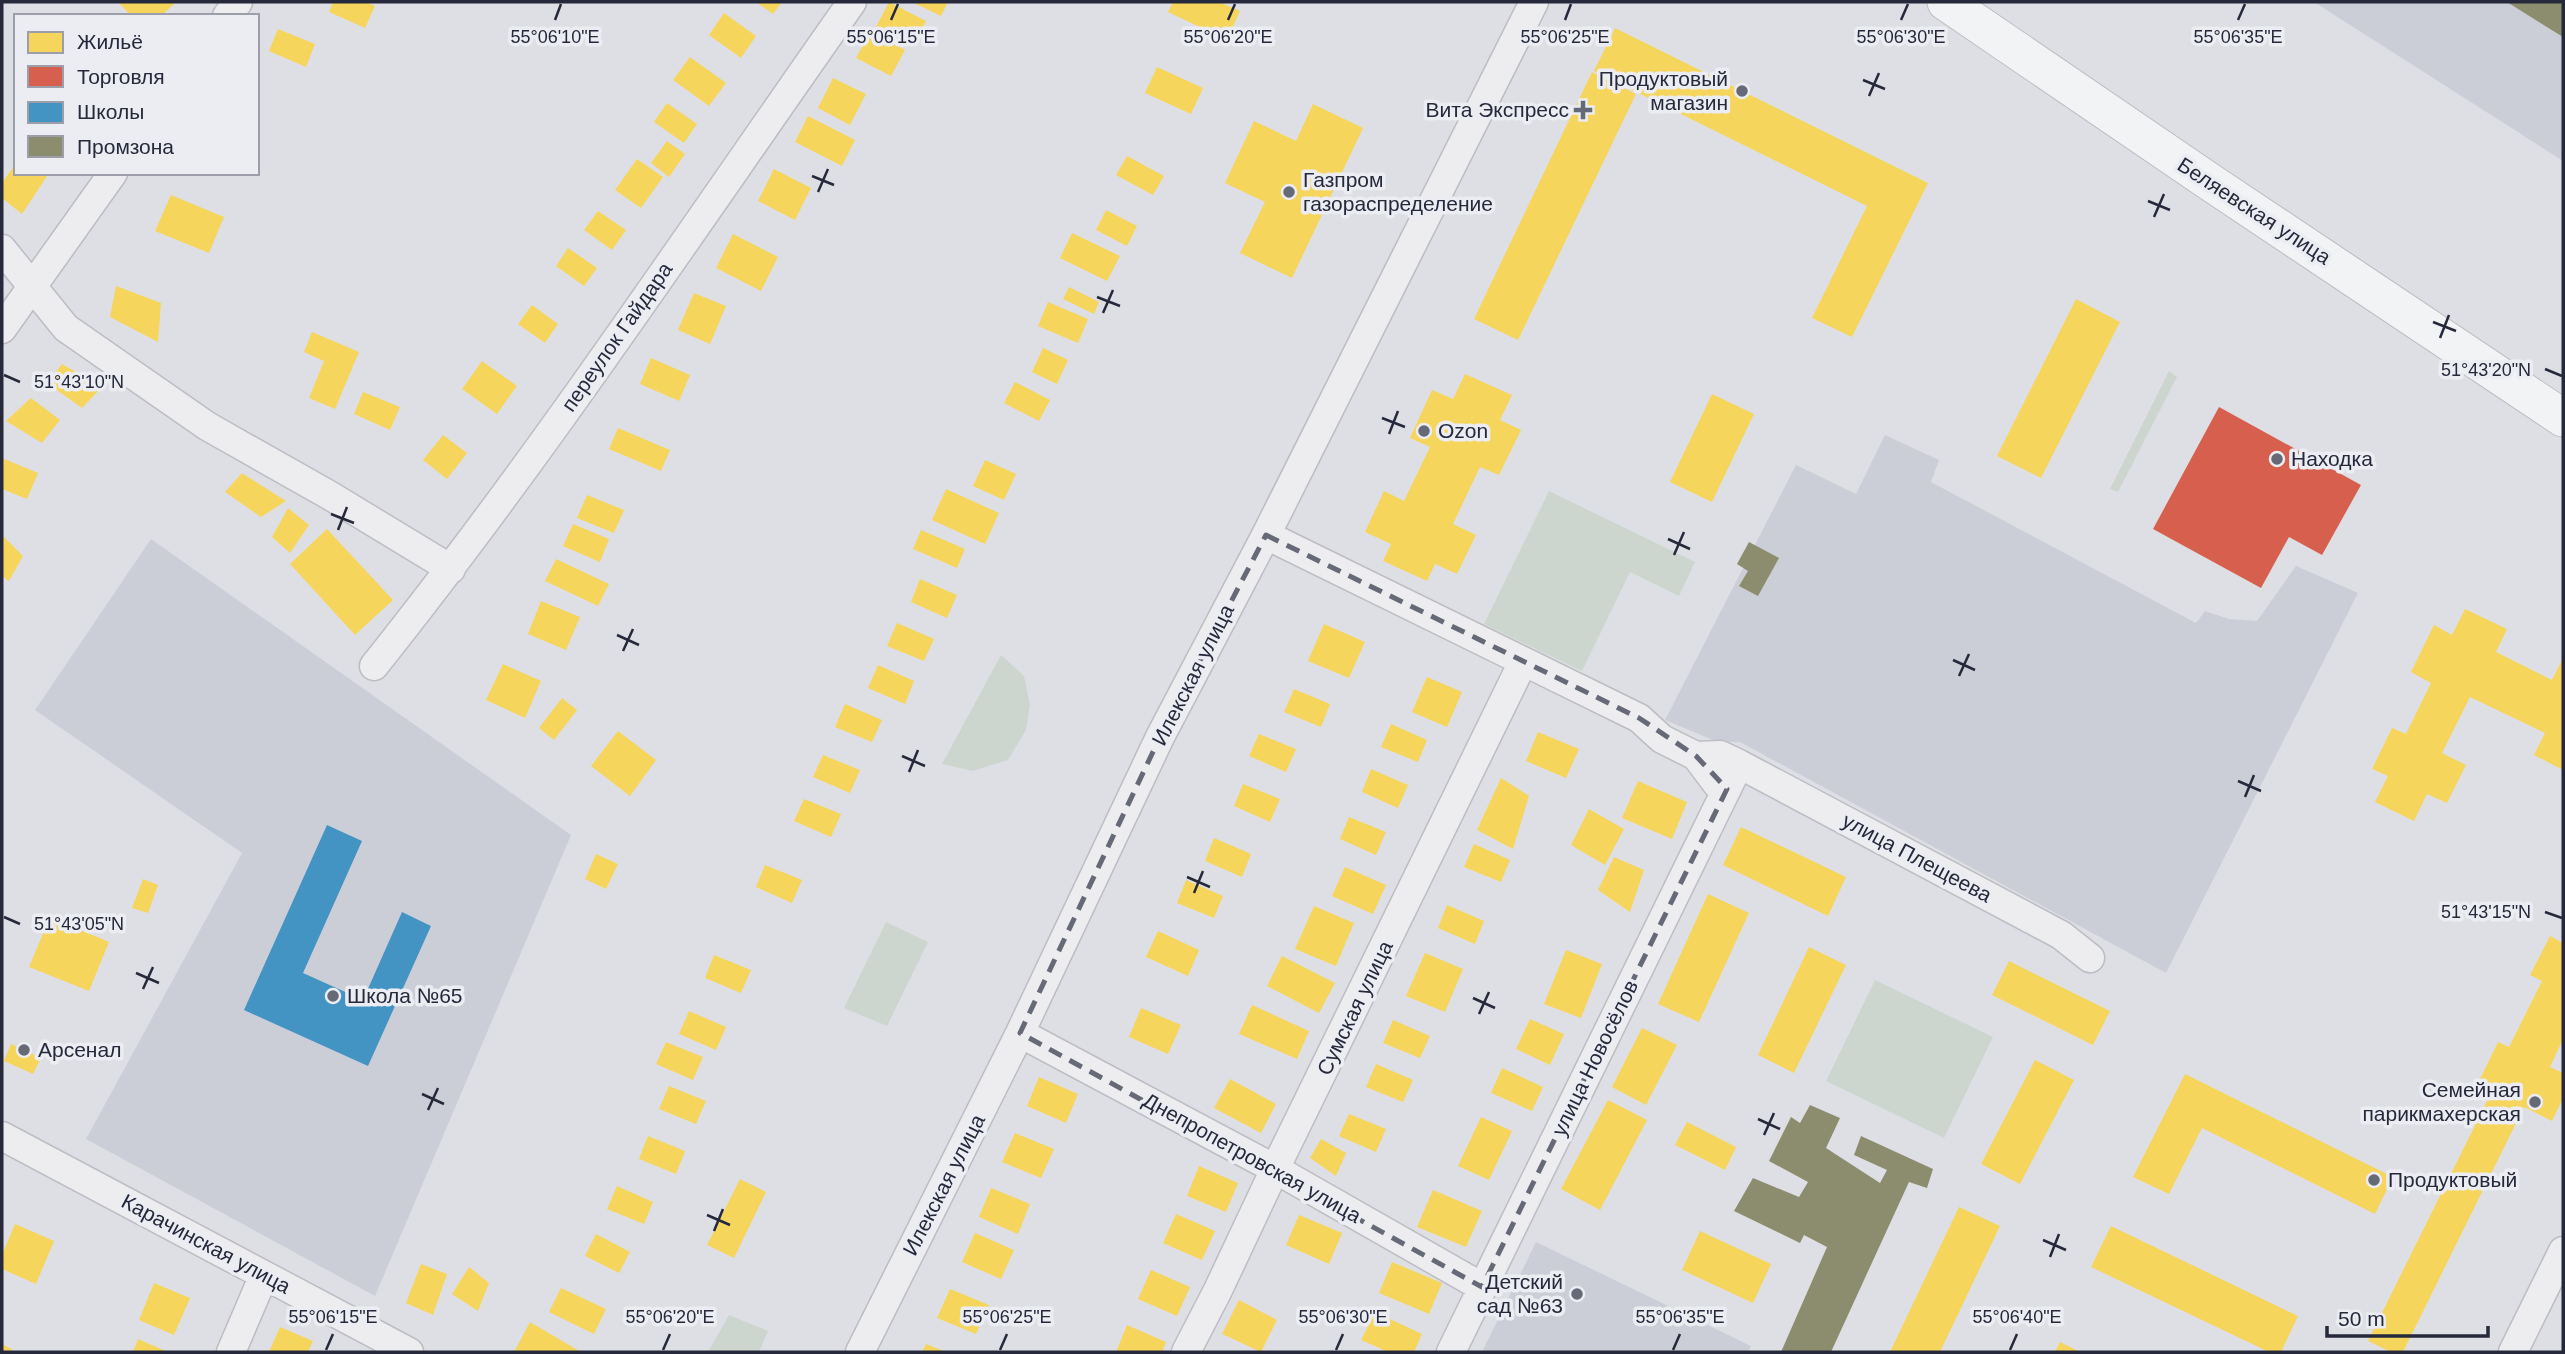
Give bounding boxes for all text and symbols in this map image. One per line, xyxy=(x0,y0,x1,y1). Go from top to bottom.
legend xyxy=(14,14,259,175)
text: 55°06'10"E xyxy=(510,27,600,47)
text: 55°06'15"E xyxy=(846,27,936,47)
text: 55°06'20"E xyxy=(1183,27,1273,47)
text: 55°06'25"E xyxy=(1520,27,1610,47)
text: 55°06'30"E xyxy=(1856,27,1946,47)
text: 55°06'35"E xyxy=(2193,27,2283,47)
text: Жильё xyxy=(77,30,143,53)
text: Торговля xyxy=(77,65,165,88)
place label: Продуктовый магазин xyxy=(1599,67,1728,114)
marker: Продуктовый магазин xyxy=(1734,83,1750,99)
place label: Вита Экспресс xyxy=(1426,98,1569,121)
text: Школы xyxy=(77,100,144,123)
marker: Вита Экспресс xyxy=(1575,102,1591,118)
text: Промзона xyxy=(77,135,174,158)
street label: Беляевская улица xyxy=(2173,153,2335,269)
place label: Газпром газораспределение xyxy=(1303,168,1493,215)
marker: Газпром газораспределение xyxy=(1281,184,1297,200)
street label: переулок Гайдара xyxy=(557,258,677,416)
text: 51°43'20"N xyxy=(2441,360,2531,380)
text: 51°43'10"N xyxy=(34,372,124,392)
place label: Ozon xyxy=(1438,419,1488,442)
marker: Ozon xyxy=(1416,423,1432,439)
place label: Находка xyxy=(2291,447,2373,470)
marker: Находка xyxy=(2269,451,2285,467)
street label: Илекская улица xyxy=(1147,600,1238,749)
street label: улица Плещеева xyxy=(1839,809,1996,907)
text: 51°43'15"N xyxy=(2441,902,2531,922)
text: 51°43'05"N xyxy=(34,914,124,934)
street label: Сумская улица xyxy=(1312,937,1397,1079)
street label: улица Новосёлов xyxy=(1547,976,1642,1139)
place label: Школа №65 xyxy=(347,984,463,1007)
marker: Школа №65 xyxy=(325,988,341,1004)
place label: Арсенал xyxy=(38,1038,121,1061)
marker: Арсенал xyxy=(16,1042,32,1058)
place label: Семейная парикмахерская xyxy=(2362,1078,2521,1125)
street label: Днепропетровская улица xyxy=(1139,1088,1365,1227)
marker: Семейная парикмахерская xyxy=(2527,1094,2543,1110)
street label: Илекская улица xyxy=(898,1110,989,1259)
place label: Продуктовый xyxy=(2388,1168,2517,1191)
marker: Продуктовый xyxy=(2366,1172,2382,1188)
street label: Карачинская улица xyxy=(118,1189,295,1298)
place label: Детский сад №63 xyxy=(1477,1270,1563,1317)
marker: Детский сад №63 xyxy=(1569,1286,1585,1302)
scale bar xyxy=(2327,1294,2488,1338)
text: 55°06'15"E xyxy=(288,1307,378,1327)
text: 55°06'20"E xyxy=(625,1307,715,1327)
text: 55°06'25"E xyxy=(962,1307,1052,1327)
text: 55°06'30"E xyxy=(1298,1307,1388,1327)
text: 55°06'35"E xyxy=(1635,1307,1725,1327)
text: 55°06'40"E xyxy=(1972,1307,2062,1327)
text: 50 m xyxy=(2338,1307,2385,1330)

